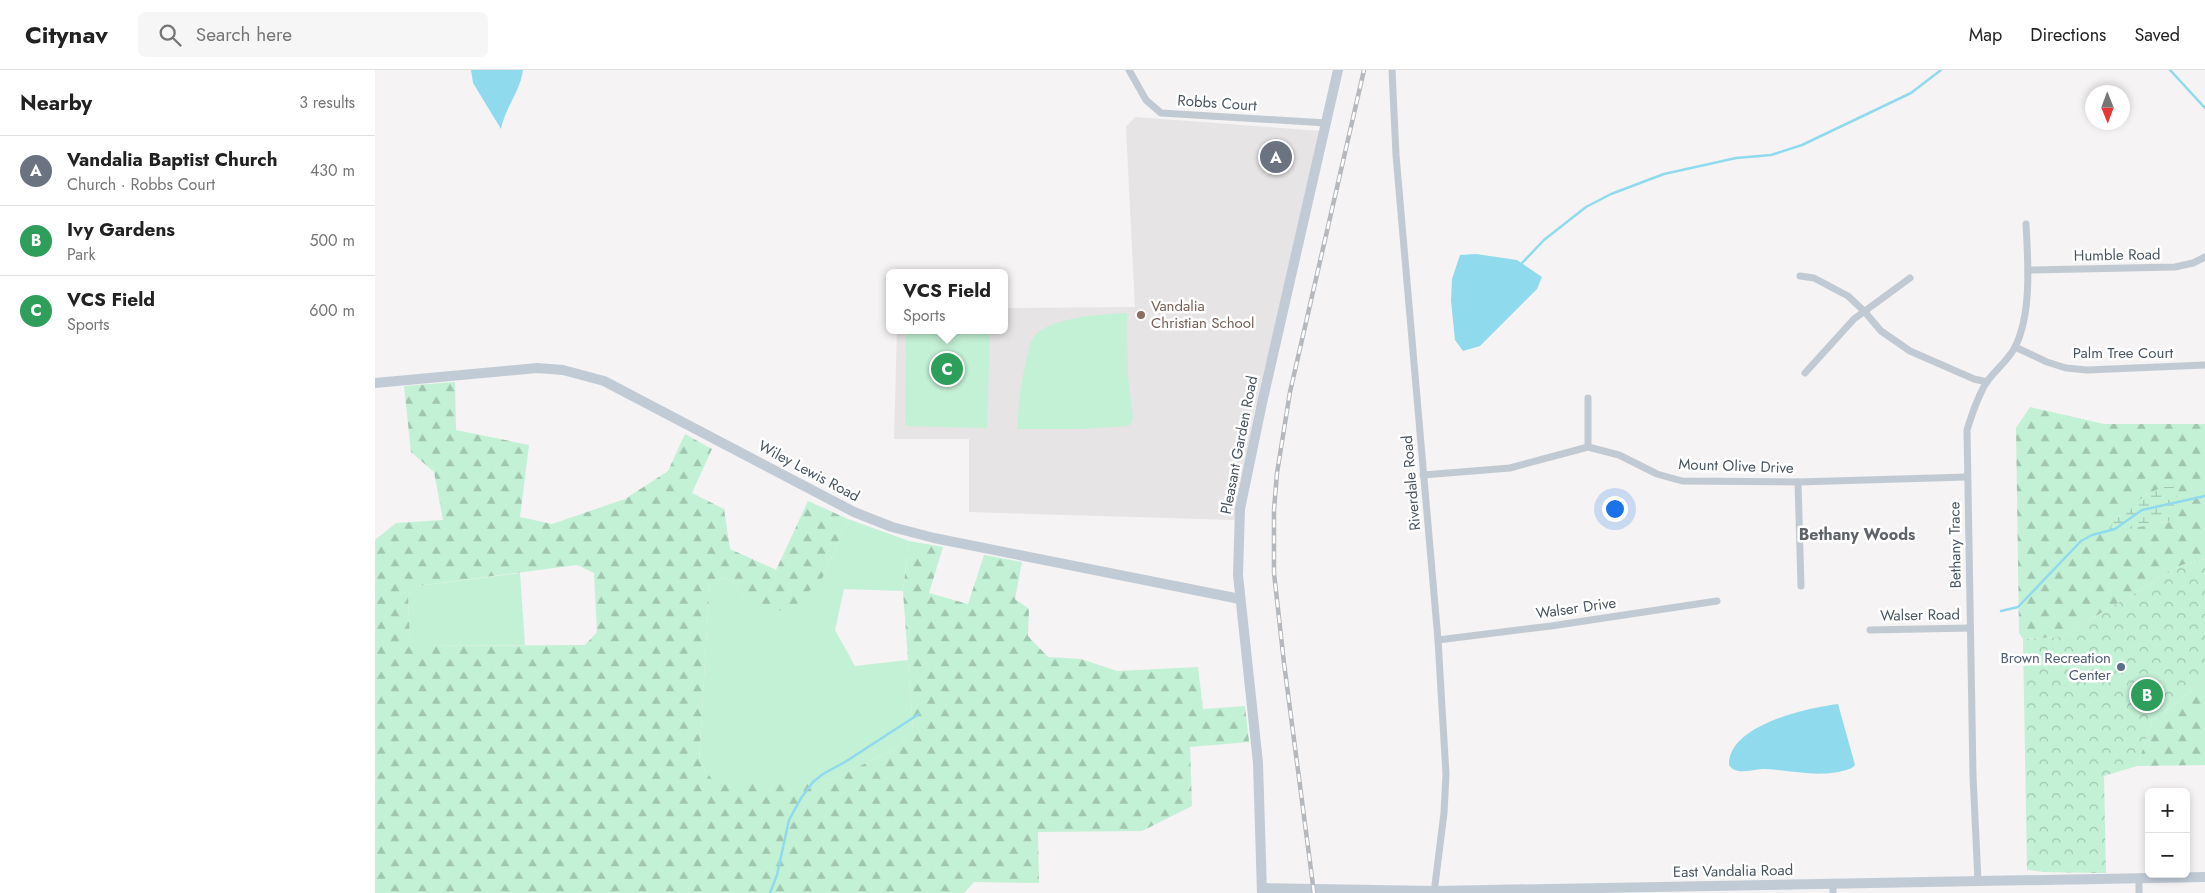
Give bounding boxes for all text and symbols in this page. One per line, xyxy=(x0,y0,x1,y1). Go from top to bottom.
search box xyxy=(138,12,488,57)
text: Citynav xyxy=(25,17,108,52)
icon: search xyxy=(156,21,184,49)
text: Search here xyxy=(196,21,292,48)
text: Map xyxy=(1969,22,2002,48)
text: Directions xyxy=(2030,22,2106,48)
text: Saved xyxy=(2134,22,2180,48)
north arrow xyxy=(2085,85,2130,130)
text: Nearby xyxy=(20,88,92,118)
street label: Robbs Court xyxy=(1177,89,1258,117)
text: 3 results xyxy=(299,91,355,114)
pin: A xyxy=(1260,138,1292,176)
text: Vandalia Baptist Church xyxy=(67,146,278,173)
text: A xyxy=(30,159,42,182)
text: 430 m xyxy=(310,159,355,182)
text: Church · Robbs Court xyxy=(67,173,215,196)
text: Ivy Gardens xyxy=(67,216,175,243)
text: B xyxy=(31,229,41,252)
text: 500 m xyxy=(309,229,355,252)
text: Park xyxy=(67,243,96,266)
street label: Humble Road xyxy=(2073,243,2161,267)
popup xyxy=(886,269,1008,334)
text: VCS Field xyxy=(903,277,991,304)
text: VCS Field xyxy=(67,286,155,313)
place label: Vandalia Christian School xyxy=(1151,295,1254,334)
text: C xyxy=(30,299,42,322)
text: 600 m xyxy=(309,299,355,322)
text: Sports xyxy=(903,304,945,327)
marker: Vandalia Christian School xyxy=(1135,309,1147,321)
text: Sports xyxy=(67,313,109,336)
street label: Palm Tree Court xyxy=(2073,342,2174,364)
pin: C xyxy=(931,350,963,388)
street label: Pleasant Garden Road xyxy=(1215,374,1263,516)
street label: Wiley Lewis Road xyxy=(754,435,864,507)
street label: Riverdale Road xyxy=(1396,435,1426,531)
street label: Mount Olive Drive xyxy=(1678,453,1794,479)
your location xyxy=(1602,496,1628,522)
street label: Bethany Trace xyxy=(1943,501,1967,589)
district label: Bethany Woods xyxy=(1799,523,1915,546)
street label: Walser Drive xyxy=(1534,591,1618,625)
street label: Walser Road xyxy=(1880,603,1960,627)
place label: Brown Recreation Center xyxy=(2000,647,2112,686)
marker: Brown Recreation Center xyxy=(2115,661,2127,673)
pin: B xyxy=(2131,676,2163,714)
map controls xyxy=(2145,788,2190,878)
button: + xyxy=(2145,788,2190,833)
button: − xyxy=(2145,833,2190,878)
street label: East Vandalia Road xyxy=(1673,859,1793,883)

